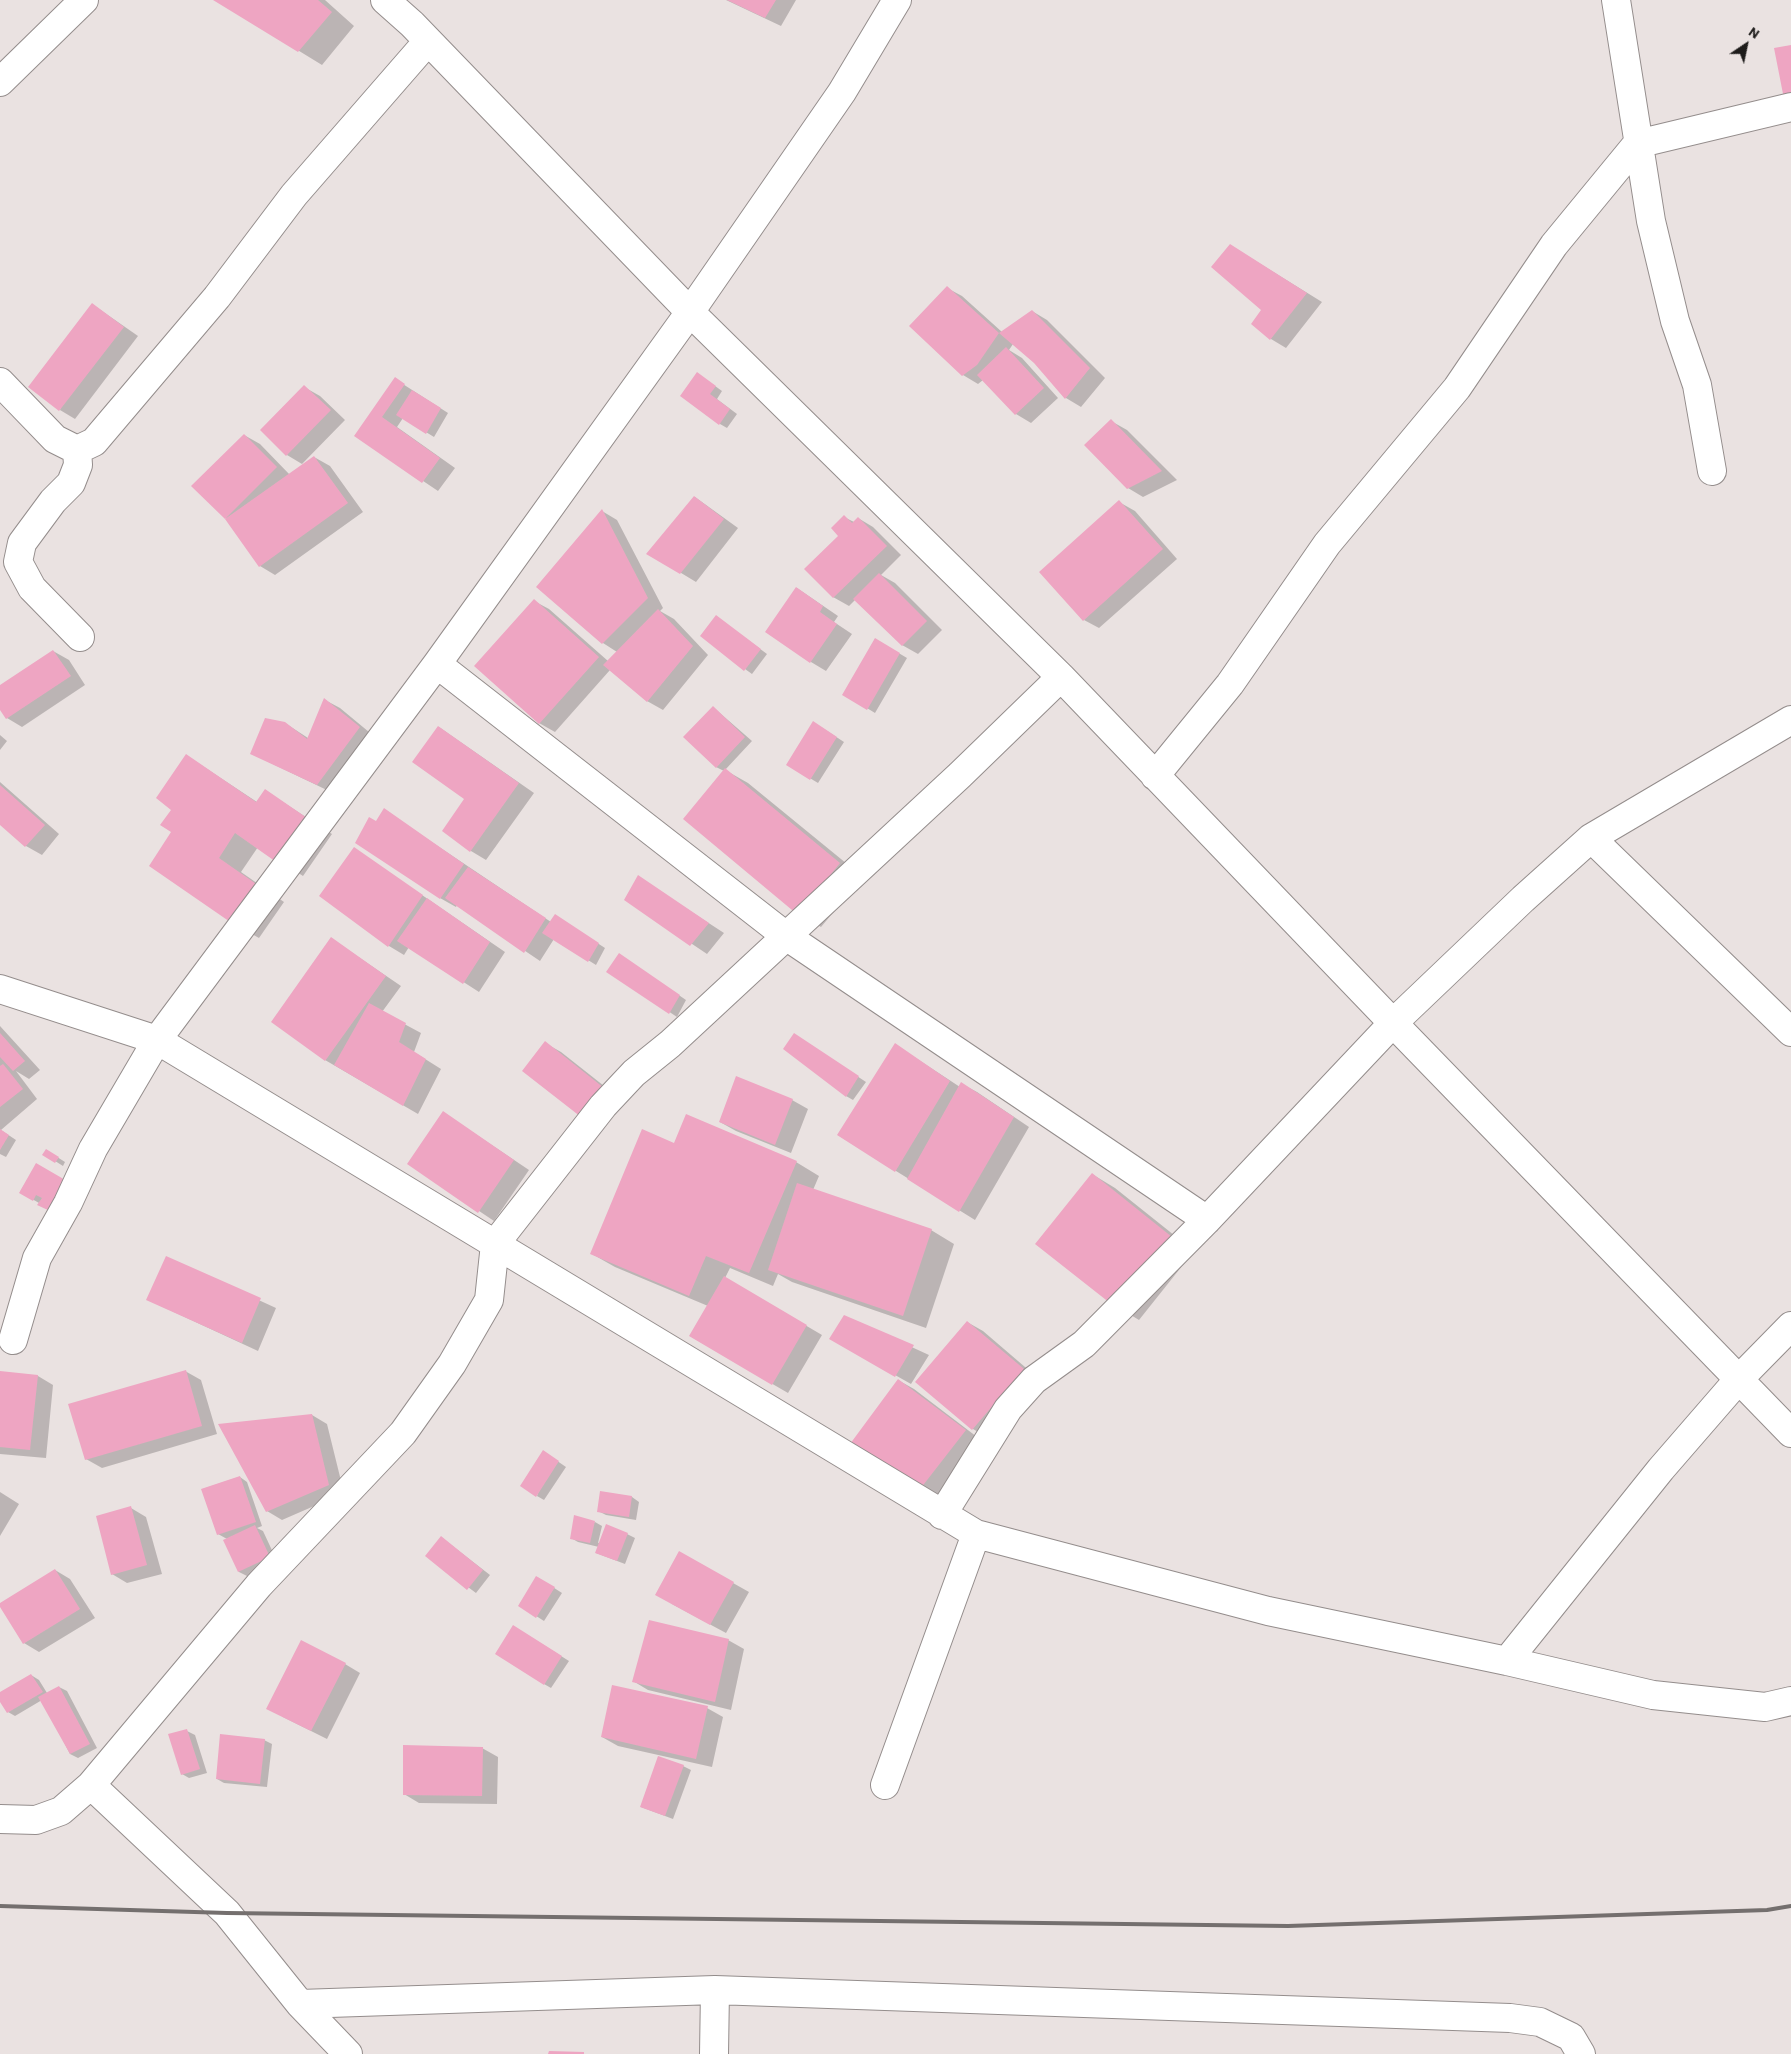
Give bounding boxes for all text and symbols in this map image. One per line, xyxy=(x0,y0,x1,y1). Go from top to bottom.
north arrow xyxy=(1721,20,1771,70)
text: N xyxy=(1746,22,1763,42)

